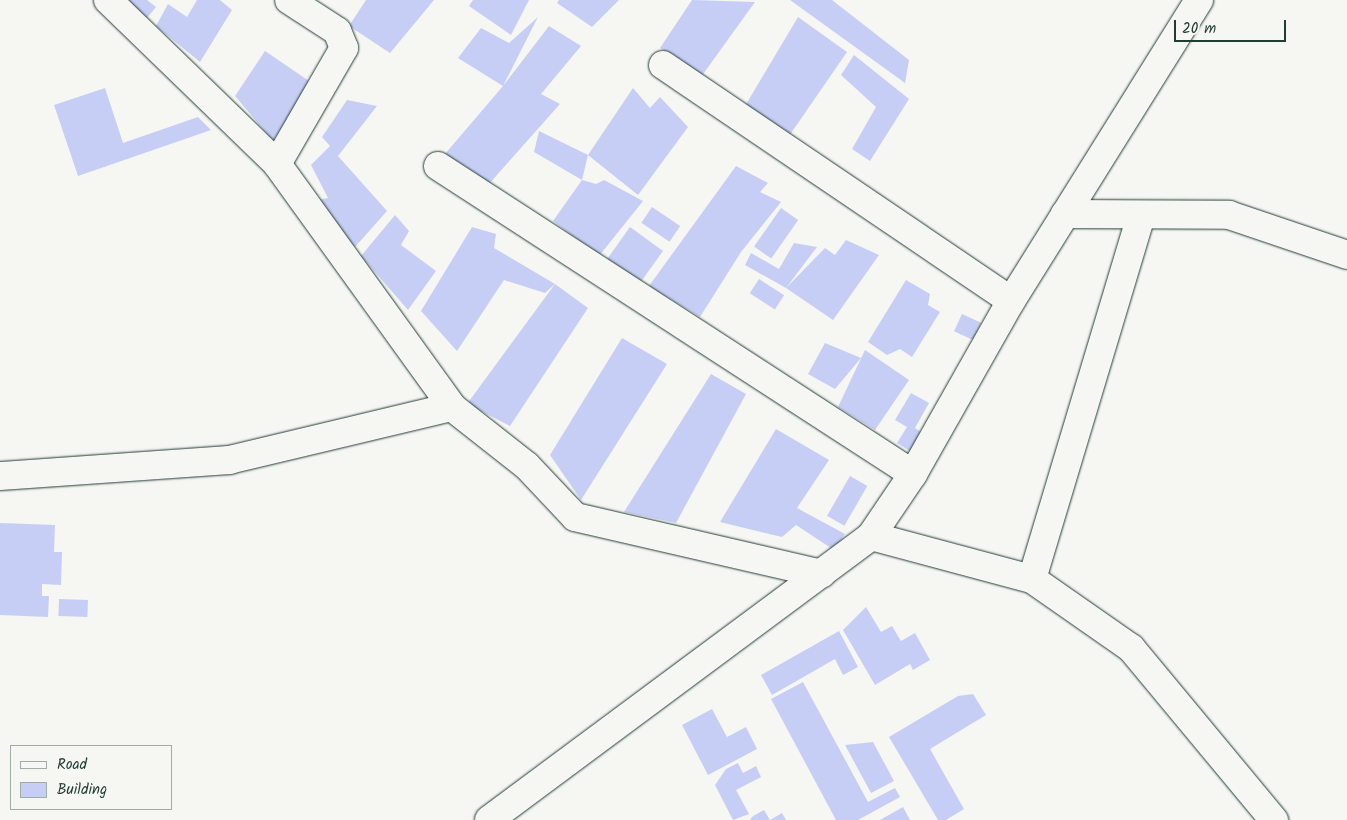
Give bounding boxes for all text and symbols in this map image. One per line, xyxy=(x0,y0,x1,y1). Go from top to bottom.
scale bar xyxy=(1177,10,1290,42)
text: 20 m xyxy=(1182,17,1216,41)
legend xyxy=(10,745,172,810)
text: Road xyxy=(57,753,87,777)
text: Building xyxy=(57,778,107,802)

